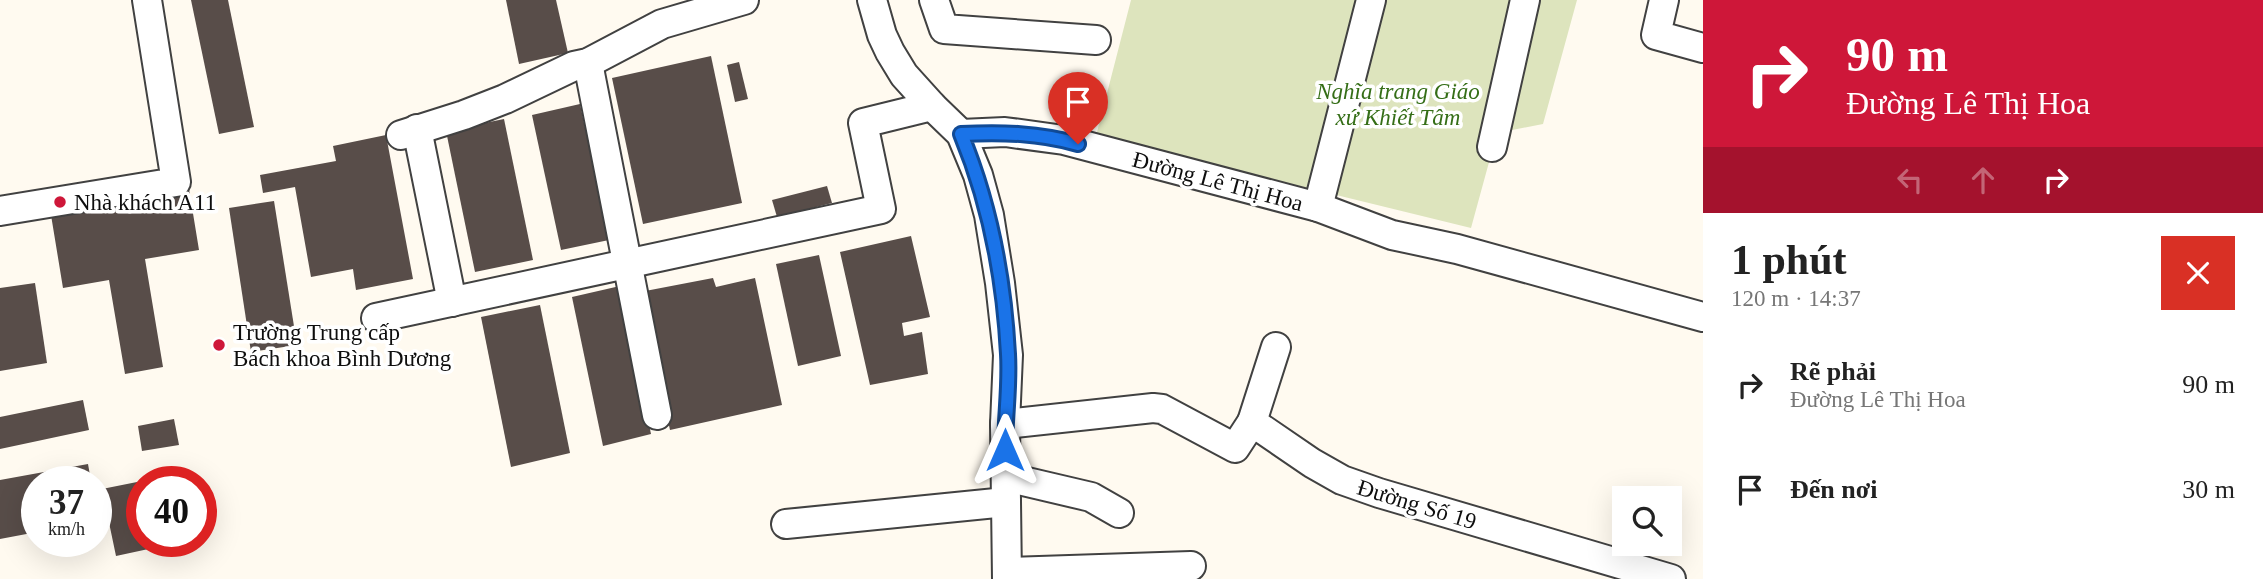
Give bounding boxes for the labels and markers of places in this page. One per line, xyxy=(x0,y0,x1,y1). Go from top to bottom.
pin xyxy=(1048,72,1108,144)
place label: Nhà khách A11 xyxy=(74,190,216,215)
marker: Nhà khách A11 xyxy=(52,194,68,210)
place label: Trường Trung cấp Bách khoa Bình Dương xyxy=(233,320,452,371)
marker: Trường Trung cấp Bách khoa Bình Dương xyxy=(211,337,227,353)

